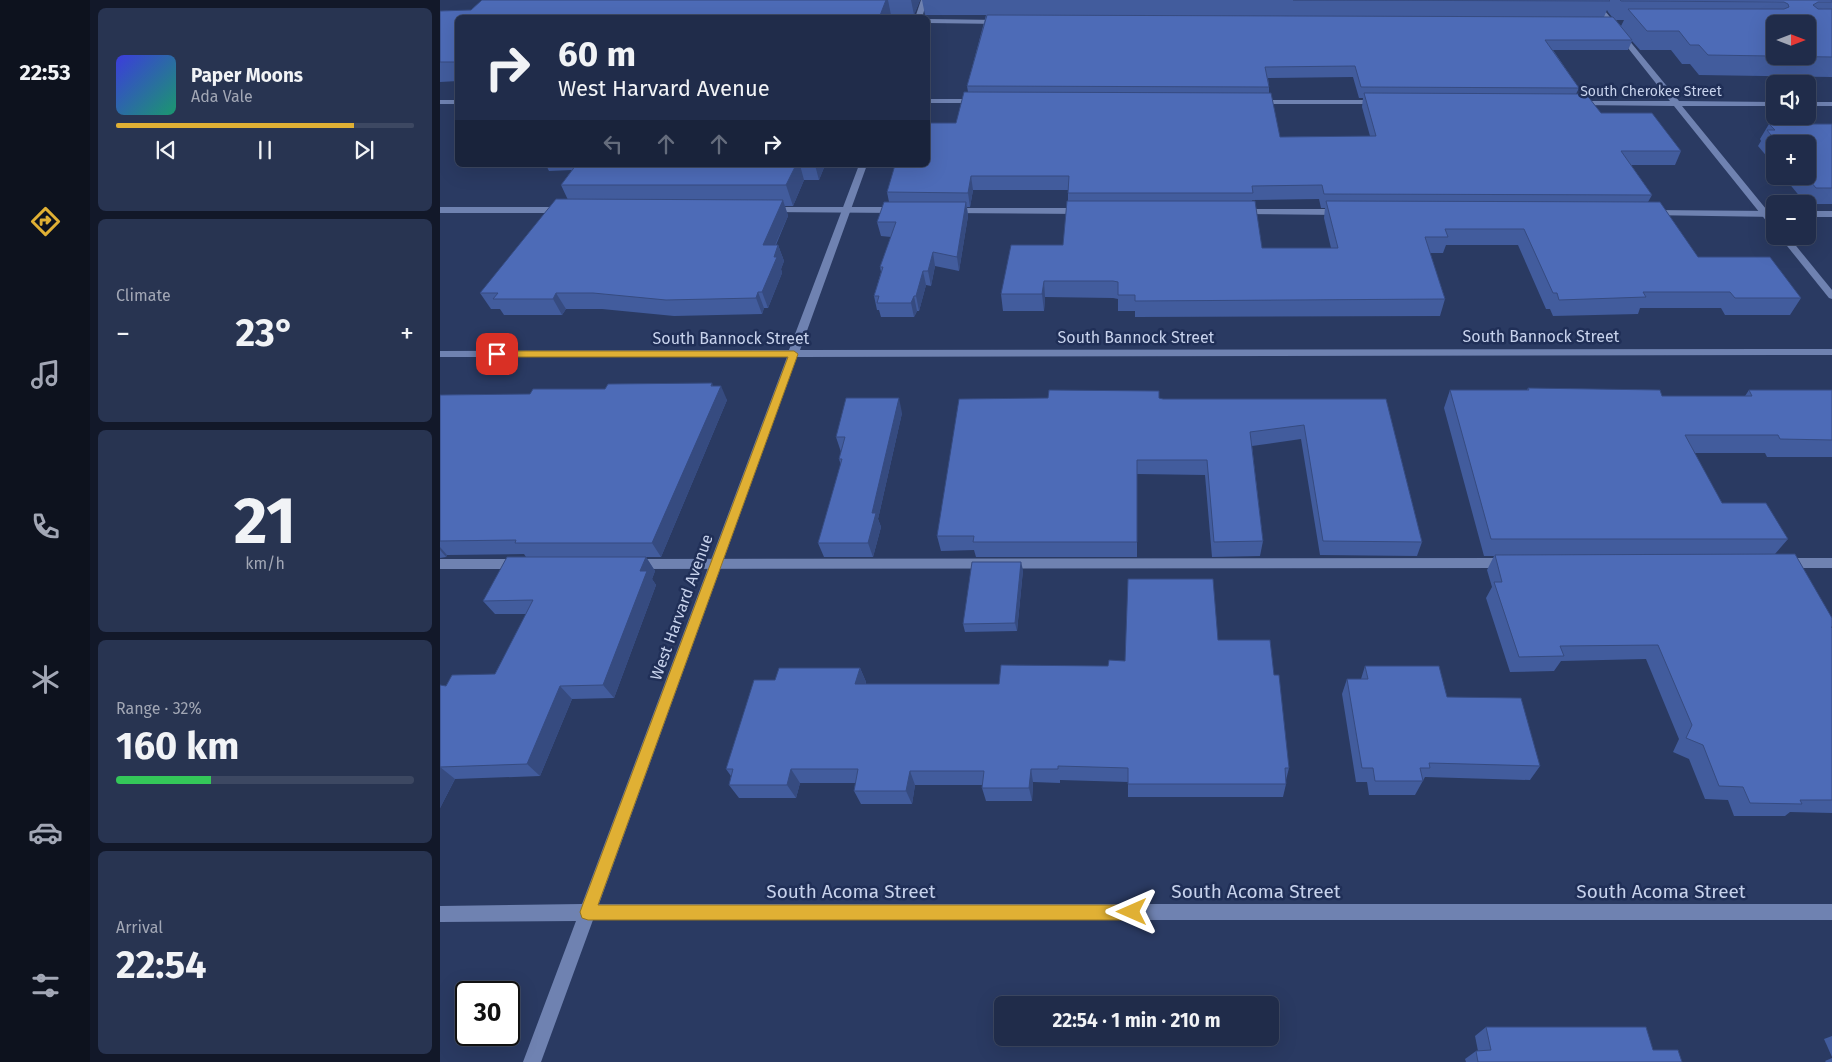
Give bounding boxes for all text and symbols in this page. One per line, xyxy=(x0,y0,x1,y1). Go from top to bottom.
north arrow xyxy=(1766,15,1816,65)
map controls xyxy=(1766,15,1816,245)
text: 60 m xyxy=(558,33,636,75)
icon: right xyxy=(475,35,540,100)
text: 22:53 xyxy=(19,59,71,86)
text: Paper Moons xyxy=(191,64,303,87)
text: West Harvard Avenue xyxy=(558,75,770,102)
button: sound xyxy=(1766,75,1816,125)
street label: South Cherokee Street xyxy=(1580,83,1723,100)
text: Ada Vale xyxy=(191,87,253,106)
icon: left xyxy=(599,130,627,158)
icon: ahead xyxy=(652,130,680,158)
icon: ahead xyxy=(705,130,733,158)
icon: right xyxy=(758,130,786,158)
button: + xyxy=(1766,135,1816,185)
icon: previous xyxy=(152,136,180,164)
icon: pause xyxy=(251,136,279,164)
icon: next xyxy=(350,136,378,164)
button: − xyxy=(1766,195,1816,245)
icon: directions xyxy=(28,204,63,239)
text: Climate xyxy=(116,286,171,305)
text: 23° xyxy=(236,310,295,356)
text: − xyxy=(116,317,130,350)
text: + xyxy=(400,317,414,350)
street label: South Bannock Street xyxy=(1463,327,1620,346)
street label: South Bannock Street xyxy=(1058,328,1215,347)
street label: South Bannock Street xyxy=(653,329,810,348)
pin xyxy=(476,333,518,375)
icon: arrive xyxy=(483,340,511,368)
icon: music xyxy=(28,357,63,392)
text: 21 xyxy=(234,482,296,560)
icon: phone xyxy=(28,509,63,544)
street label: West Harvard Avenue xyxy=(646,532,717,683)
text: km/h xyxy=(245,554,285,573)
icon: climate xyxy=(28,662,63,697)
text: Range · 32% xyxy=(116,699,202,718)
text: 160 km xyxy=(116,723,239,769)
icon: car xyxy=(28,815,63,850)
street label: South Acoma Street xyxy=(766,880,936,903)
street label: South Acoma Street xyxy=(1171,880,1341,903)
street label: South Acoma Street xyxy=(1576,880,1746,903)
position arrow xyxy=(1105,885,1157,937)
text: Arrival xyxy=(116,918,163,937)
text: 22:54 xyxy=(116,942,207,988)
icon: filters xyxy=(28,968,63,1003)
speed limit sign: 30 xyxy=(455,981,520,1046)
text: 22:54 · 1 min · 210 m xyxy=(1053,1009,1221,1032)

